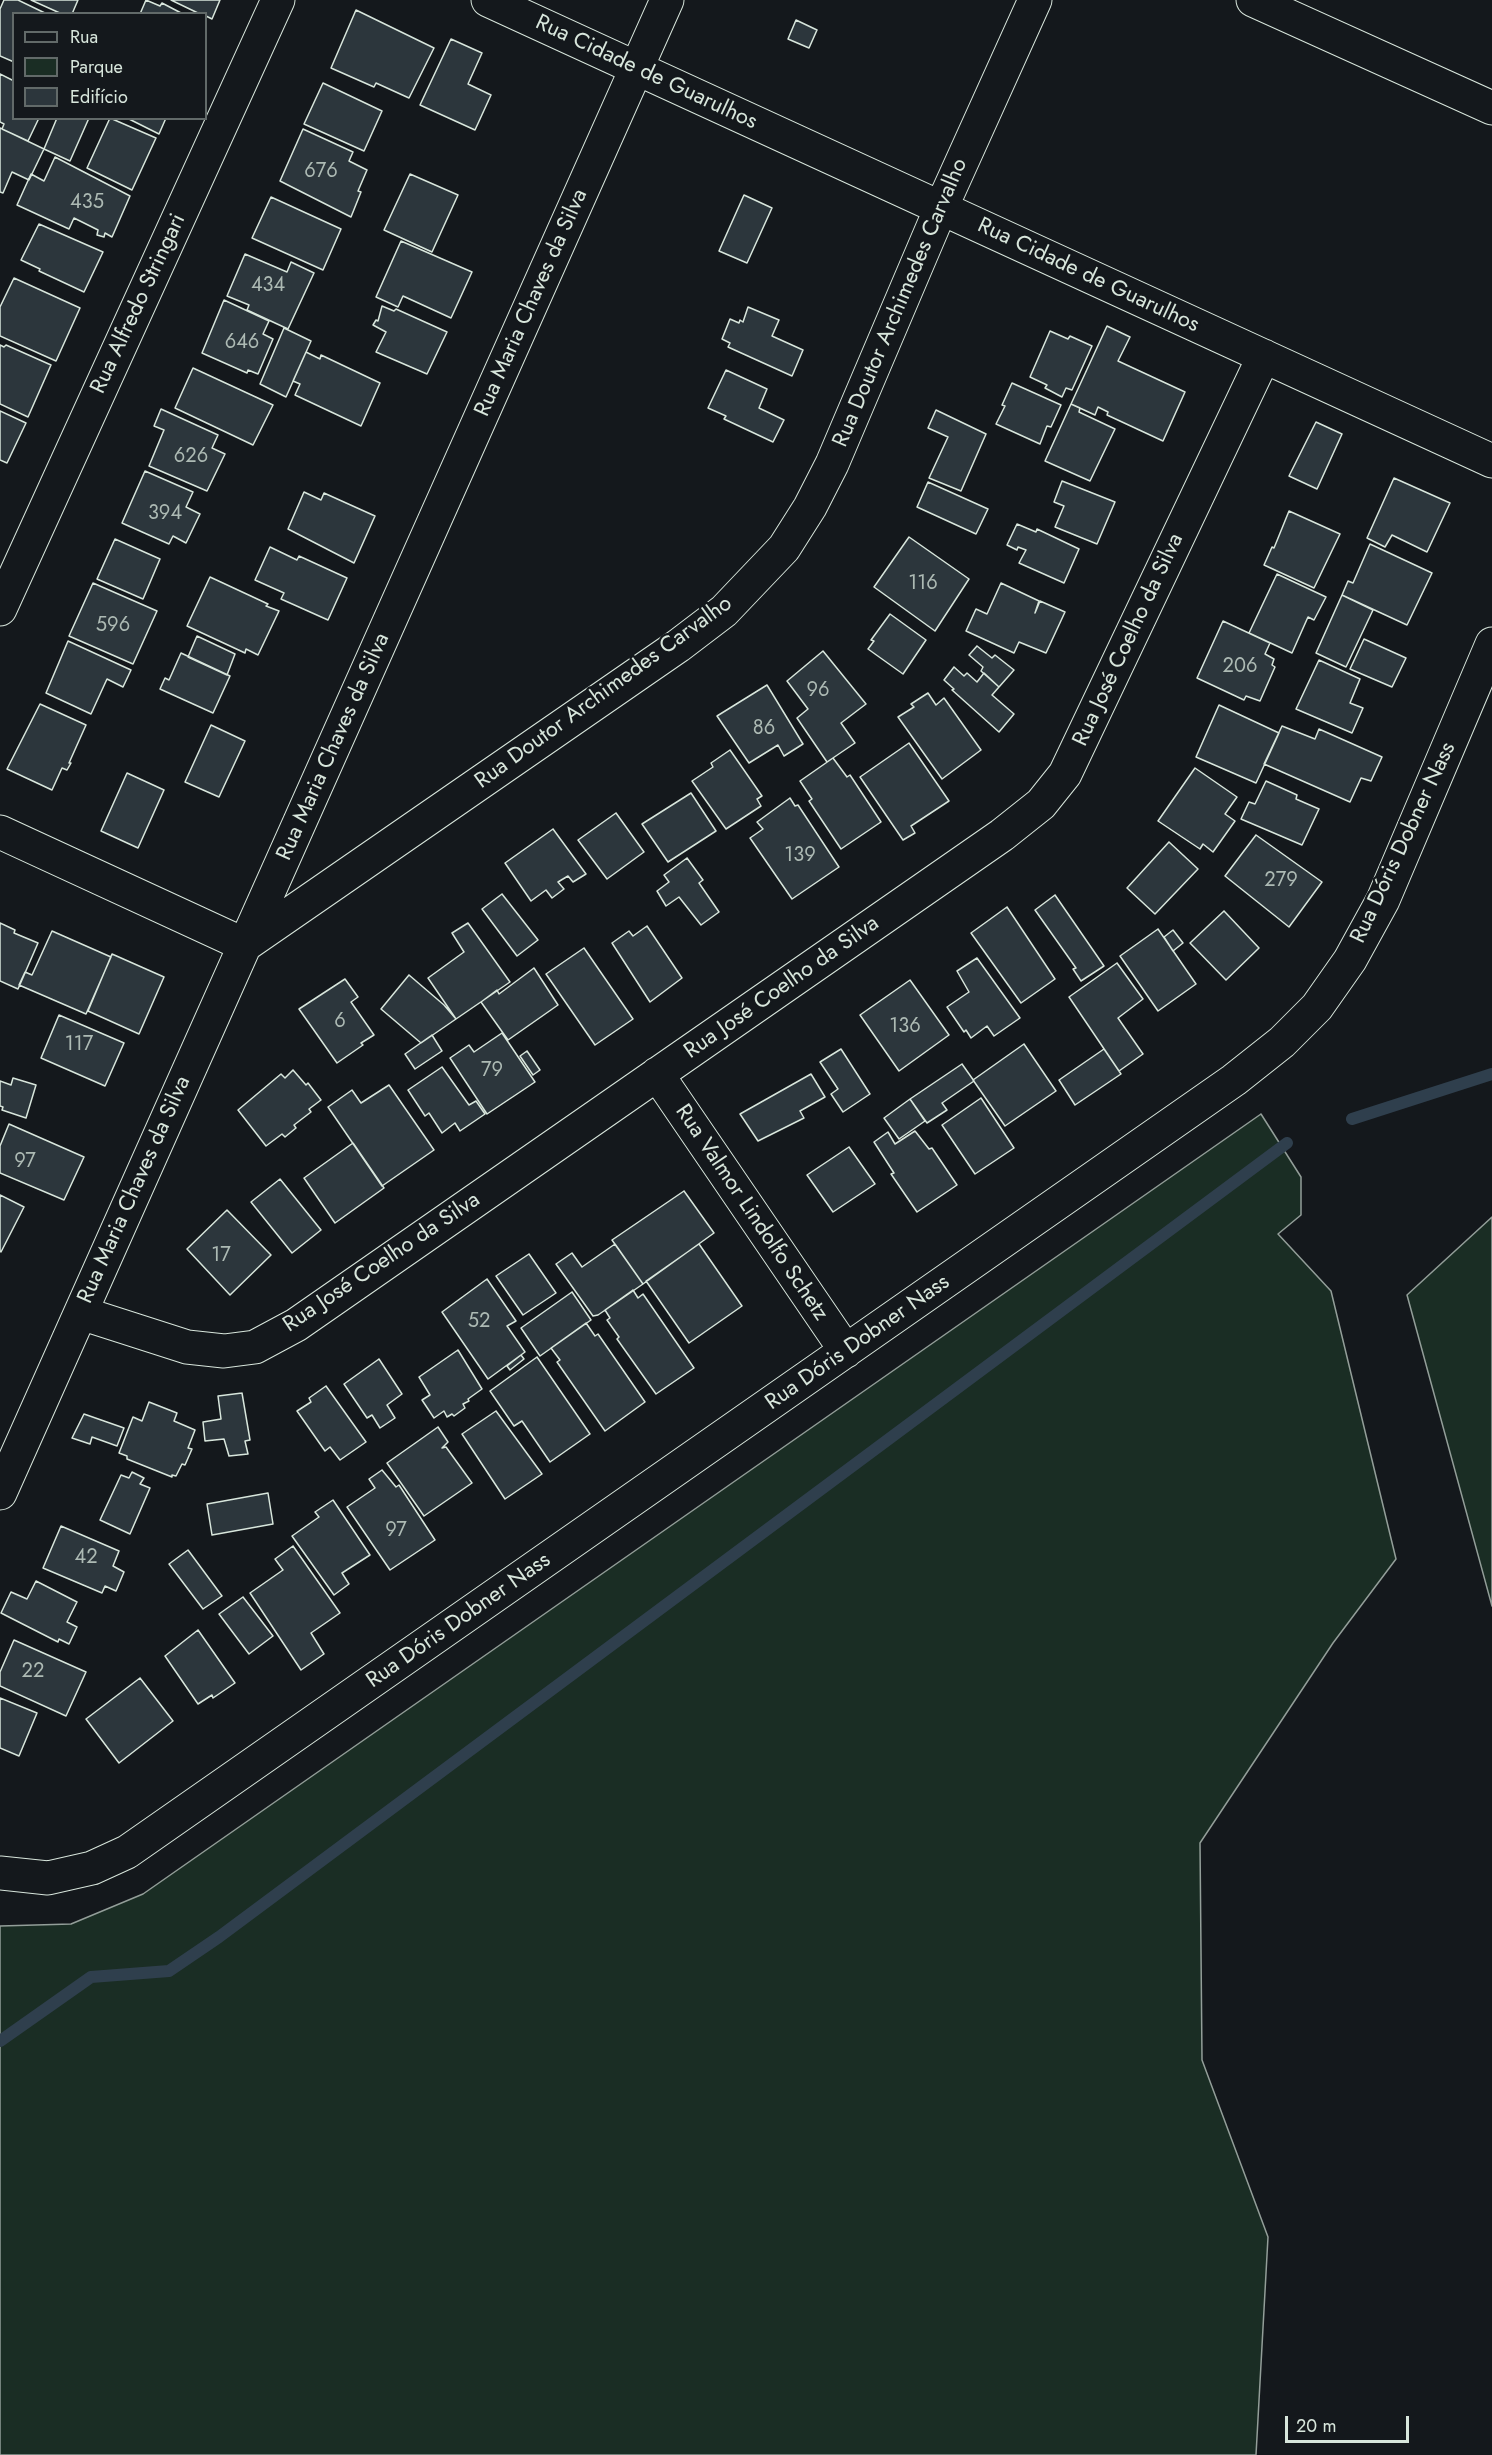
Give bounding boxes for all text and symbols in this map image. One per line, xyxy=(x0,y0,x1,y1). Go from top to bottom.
street label: Rua Cidade de Guarulhos xyxy=(531,10,761,136)
legend xyxy=(12,12,207,120)
text: Rua xyxy=(70,24,98,50)
text: Parque xyxy=(70,54,123,80)
text: Edifício xyxy=(70,84,128,110)
street label: Rua Doutor Archimedes Carvalho xyxy=(828,155,974,451)
house number: 676 xyxy=(304,160,338,184)
street label: Rua Maria Chaves da Silva xyxy=(470,185,594,421)
house number: 435 xyxy=(70,191,104,215)
street label: Rua Alfredo Stringari xyxy=(86,210,192,398)
street label: Rua Cidade de Guarulhos xyxy=(973,213,1203,339)
house number: 434 xyxy=(251,274,285,298)
house number: 646 xyxy=(225,331,259,355)
house number: 626 xyxy=(174,445,208,469)
house number: 394 xyxy=(148,502,182,526)
street label: Rua José Coelho da Silva xyxy=(1068,529,1190,751)
house number: 116 xyxy=(908,572,938,596)
street label: Rua Doutor Archimedes Carvalho xyxy=(470,591,738,795)
house number: 596 xyxy=(96,614,130,638)
street label: Rua Maria Chaves da Silva xyxy=(272,629,396,865)
house number: 206 xyxy=(1223,655,1257,679)
house number: 96 xyxy=(806,679,830,703)
house number: 86 xyxy=(753,717,775,741)
street label: Rua Dóris Dobner Nass xyxy=(1346,738,1462,948)
house number: 139 xyxy=(784,844,816,868)
house number: 279 xyxy=(1264,869,1298,893)
street label: Rua José Coelho da Silva xyxy=(680,911,884,1065)
house number: 6 xyxy=(334,1010,346,1034)
house number: 136 xyxy=(889,1015,921,1039)
house number: 117 xyxy=(65,1033,93,1057)
house number: 79 xyxy=(481,1059,503,1083)
street label: Rua Maria Chaves da Silva xyxy=(73,1072,197,1308)
street label: Rua Valmor Lindolfo Schetz xyxy=(669,1100,833,1326)
house number: 97 xyxy=(14,1150,36,1174)
street label: Rua José Coelho da Silva xyxy=(279,1187,485,1339)
house number: 17 xyxy=(211,1244,231,1268)
street label: Rua Dóris Dobner Nass xyxy=(761,1269,955,1417)
house number: 52 xyxy=(468,1310,490,1334)
house number: 97 xyxy=(385,1519,407,1543)
house number: 42 xyxy=(74,1546,98,1570)
street label: Rua Dóris Dobner Nass xyxy=(362,1547,556,1695)
house number: 22 xyxy=(22,1660,44,1684)
scale bar xyxy=(1288,2404,1412,2442)
text: 20 m xyxy=(1296,2413,1336,2439)

